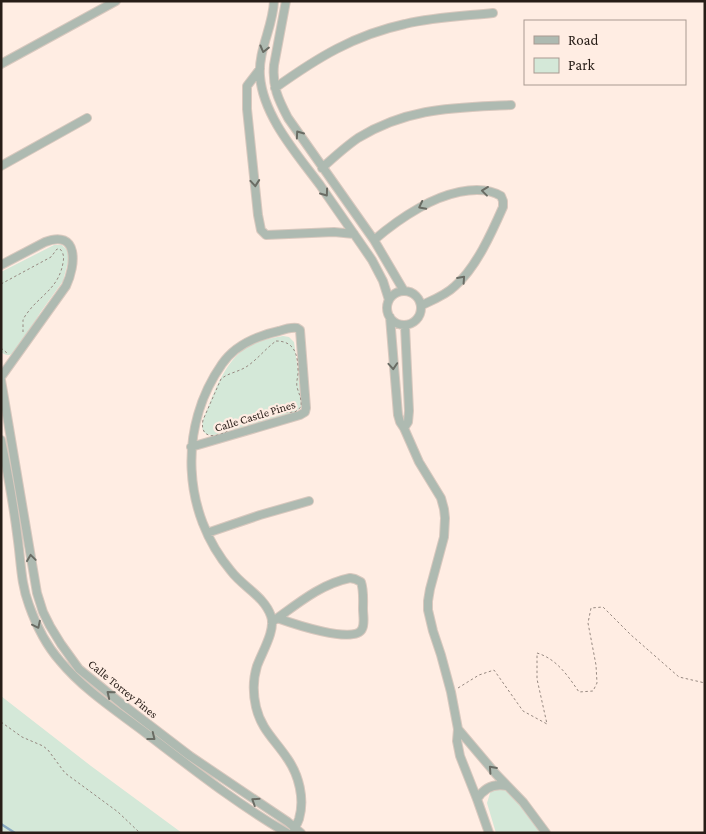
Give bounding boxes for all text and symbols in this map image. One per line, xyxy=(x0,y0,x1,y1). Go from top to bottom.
legend xyxy=(524,20,686,85)
text: Road xyxy=(568,32,599,48)
one-way arrow xyxy=(259,44,270,53)
text: Park xyxy=(568,57,595,73)
one-way arrow xyxy=(296,131,305,140)
one-way arrow xyxy=(249,179,260,187)
one-way arrow xyxy=(481,186,489,197)
one-way arrow xyxy=(319,187,328,196)
one-way arrow xyxy=(419,200,428,210)
one-way arrow xyxy=(456,275,465,284)
one-way arrow xyxy=(388,362,399,370)
street label: Calle Castle Pines xyxy=(213,397,297,435)
one-way arrow xyxy=(26,554,37,562)
one-way arrow xyxy=(31,620,41,629)
street label: Calle Torrey Pines xyxy=(85,657,161,721)
one-way arrow xyxy=(106,691,115,700)
one-way arrow xyxy=(146,732,155,741)
one-way arrow xyxy=(489,765,498,774)
one-way arrow xyxy=(251,797,260,807)

